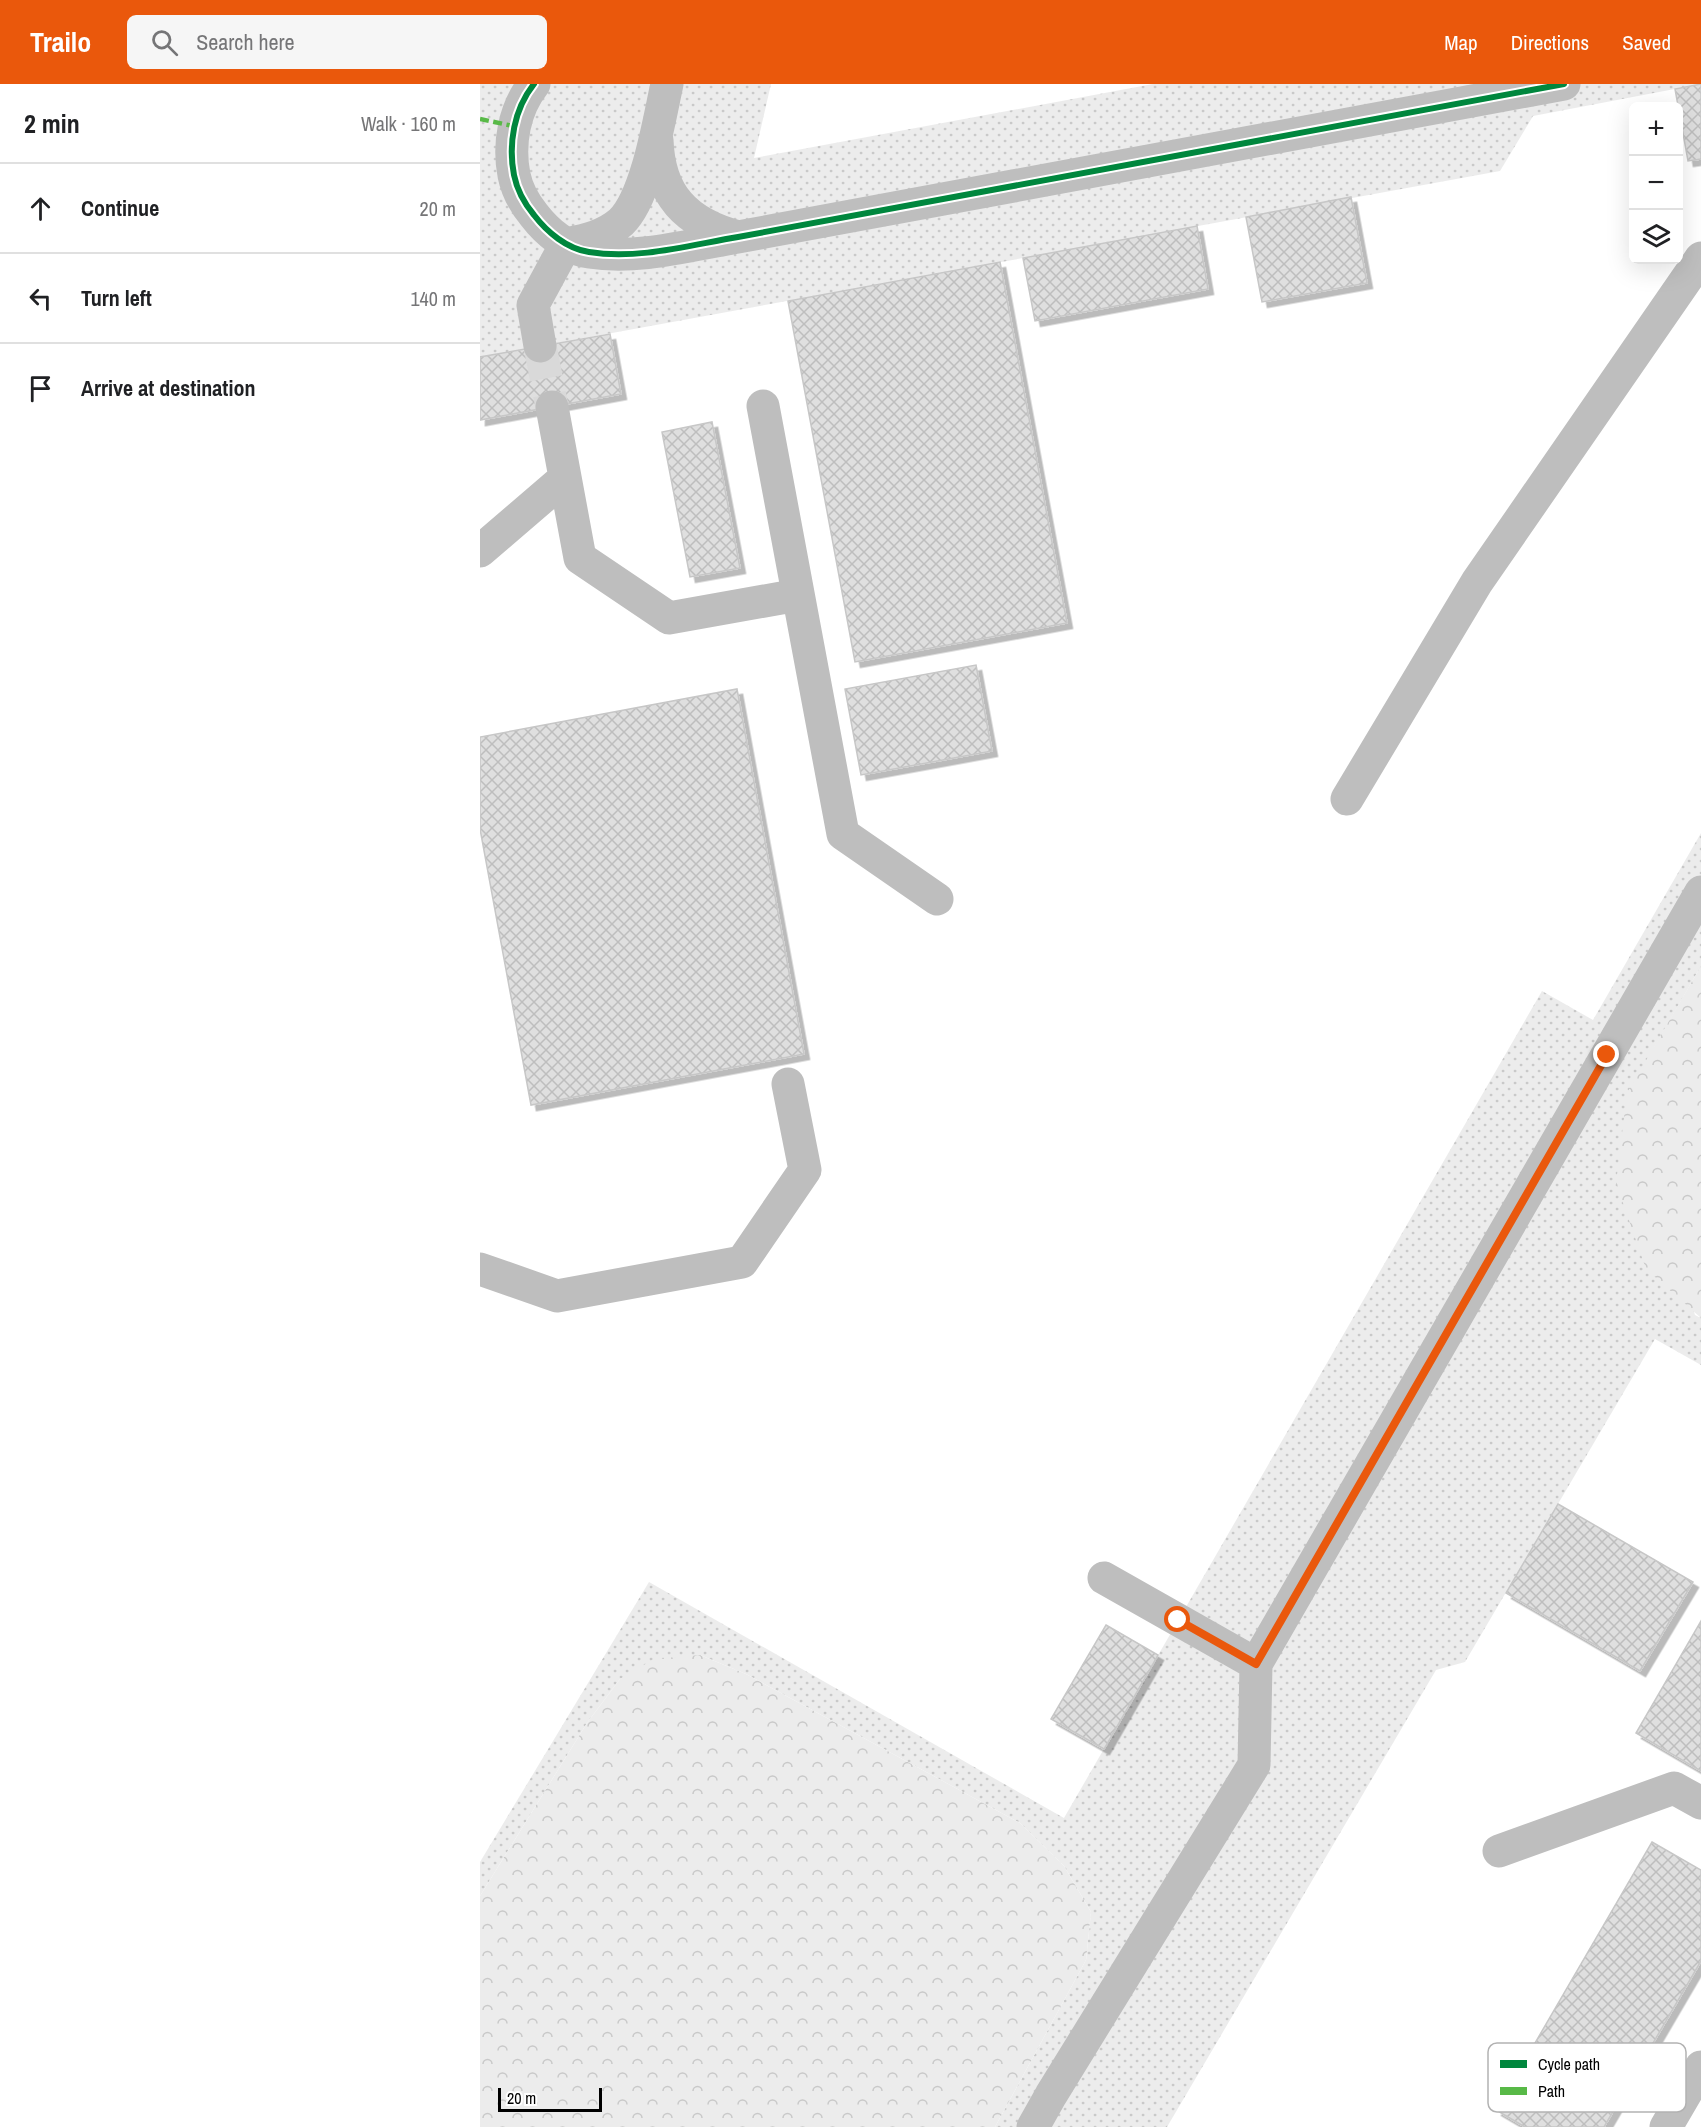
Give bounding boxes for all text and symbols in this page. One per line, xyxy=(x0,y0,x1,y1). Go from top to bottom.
search box xyxy=(127,15,547,69)
text: Trailo xyxy=(30,23,91,61)
icon: search xyxy=(148,26,181,59)
text: Search here xyxy=(196,27,295,57)
text: Map xyxy=(1444,28,1478,57)
text: Directions xyxy=(1511,28,1589,57)
text: Saved xyxy=(1622,28,1671,57)
map controls xyxy=(1629,102,1683,264)
button: + xyxy=(1629,102,1683,156)
text: 2 min xyxy=(24,106,80,141)
text: Walk · 160 m xyxy=(361,110,456,137)
button: − xyxy=(1629,156,1683,210)
icon: ahead xyxy=(24,192,57,225)
text: Continue xyxy=(81,193,159,223)
text: 20 m xyxy=(420,195,456,222)
button: layers xyxy=(1629,210,1683,264)
icon: left xyxy=(24,282,57,315)
text: Turn left xyxy=(81,283,152,313)
text: 140 m xyxy=(410,285,456,312)
icon: arrive xyxy=(24,372,57,405)
text: Arrive at destination xyxy=(81,373,255,403)
route end xyxy=(1593,1041,1619,1067)
route start xyxy=(1164,1606,1190,1632)
legend xyxy=(1488,2043,1686,2112)
text: Cycle path xyxy=(1538,2053,1600,2075)
text: Path xyxy=(1538,2080,1565,2102)
scale bar xyxy=(498,2085,602,2112)
text: 20 m xyxy=(507,2087,536,2109)

